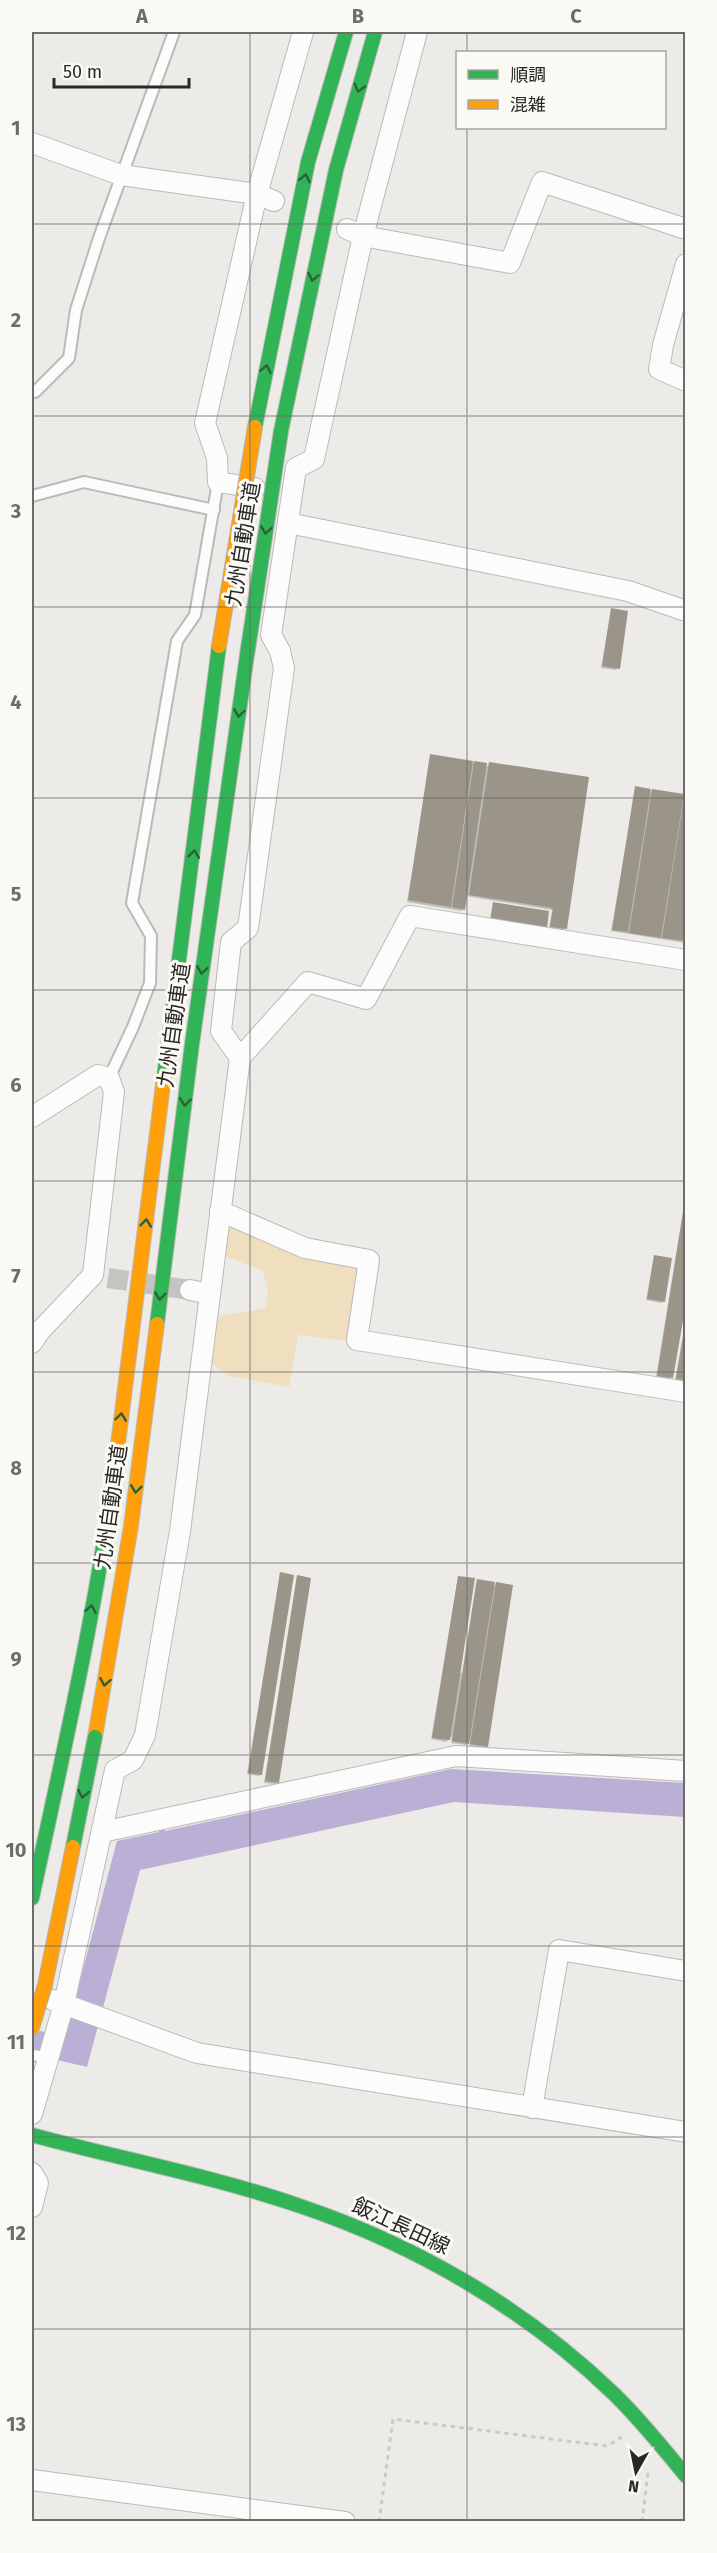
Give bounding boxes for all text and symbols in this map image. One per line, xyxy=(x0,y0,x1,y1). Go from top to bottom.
text: A xyxy=(135,4,149,28)
text: B xyxy=(352,4,364,28)
text: C xyxy=(570,4,582,28)
scale bar xyxy=(54,51,189,89)
legend xyxy=(456,51,666,129)
text: 50 m xyxy=(63,61,102,83)
text: 順調 xyxy=(510,64,546,86)
one-way arrow xyxy=(354,82,366,93)
text: 混雑 xyxy=(510,94,546,116)
text: 1 xyxy=(11,116,21,140)
one-way arrow xyxy=(298,173,311,183)
one-way arrow xyxy=(307,272,320,282)
text: 2 xyxy=(11,308,21,332)
one-way arrow xyxy=(259,365,272,375)
street label: 九州自動車道 xyxy=(220,480,266,608)
text: 3 xyxy=(10,499,21,523)
one-way arrow xyxy=(260,525,273,535)
text: 4 xyxy=(10,690,22,714)
one-way arrow xyxy=(233,709,245,718)
one-way arrow xyxy=(187,850,200,859)
text: 5 xyxy=(11,882,22,906)
street label: 九州自動車道 xyxy=(152,961,196,1089)
one-way arrow xyxy=(197,966,209,975)
text: 6 xyxy=(10,1073,22,1097)
one-way arrow xyxy=(179,1098,192,1107)
one-way arrow xyxy=(139,1219,152,1228)
text: 7 xyxy=(11,1264,21,1288)
one-way arrow xyxy=(155,1291,167,1301)
one-way arrow xyxy=(114,1412,127,1421)
street label: 九州自動車道 xyxy=(89,1443,133,1571)
text: 8 xyxy=(10,1456,22,1480)
one-way arrow xyxy=(130,1485,143,1494)
one-way arrow xyxy=(84,1605,97,1615)
text: 9 xyxy=(10,1647,22,1671)
one-way arrow xyxy=(99,1677,111,1686)
one-way arrow xyxy=(78,1789,91,1799)
text: 10 xyxy=(6,1838,26,1862)
text: 11 xyxy=(7,2030,25,2054)
street label: 飯江長田線 xyxy=(348,2192,454,2260)
text: 12 xyxy=(6,2221,26,2245)
text: 13 xyxy=(6,2412,26,2436)
north arrow xyxy=(606,2442,666,2502)
text: N xyxy=(627,2476,640,2497)

